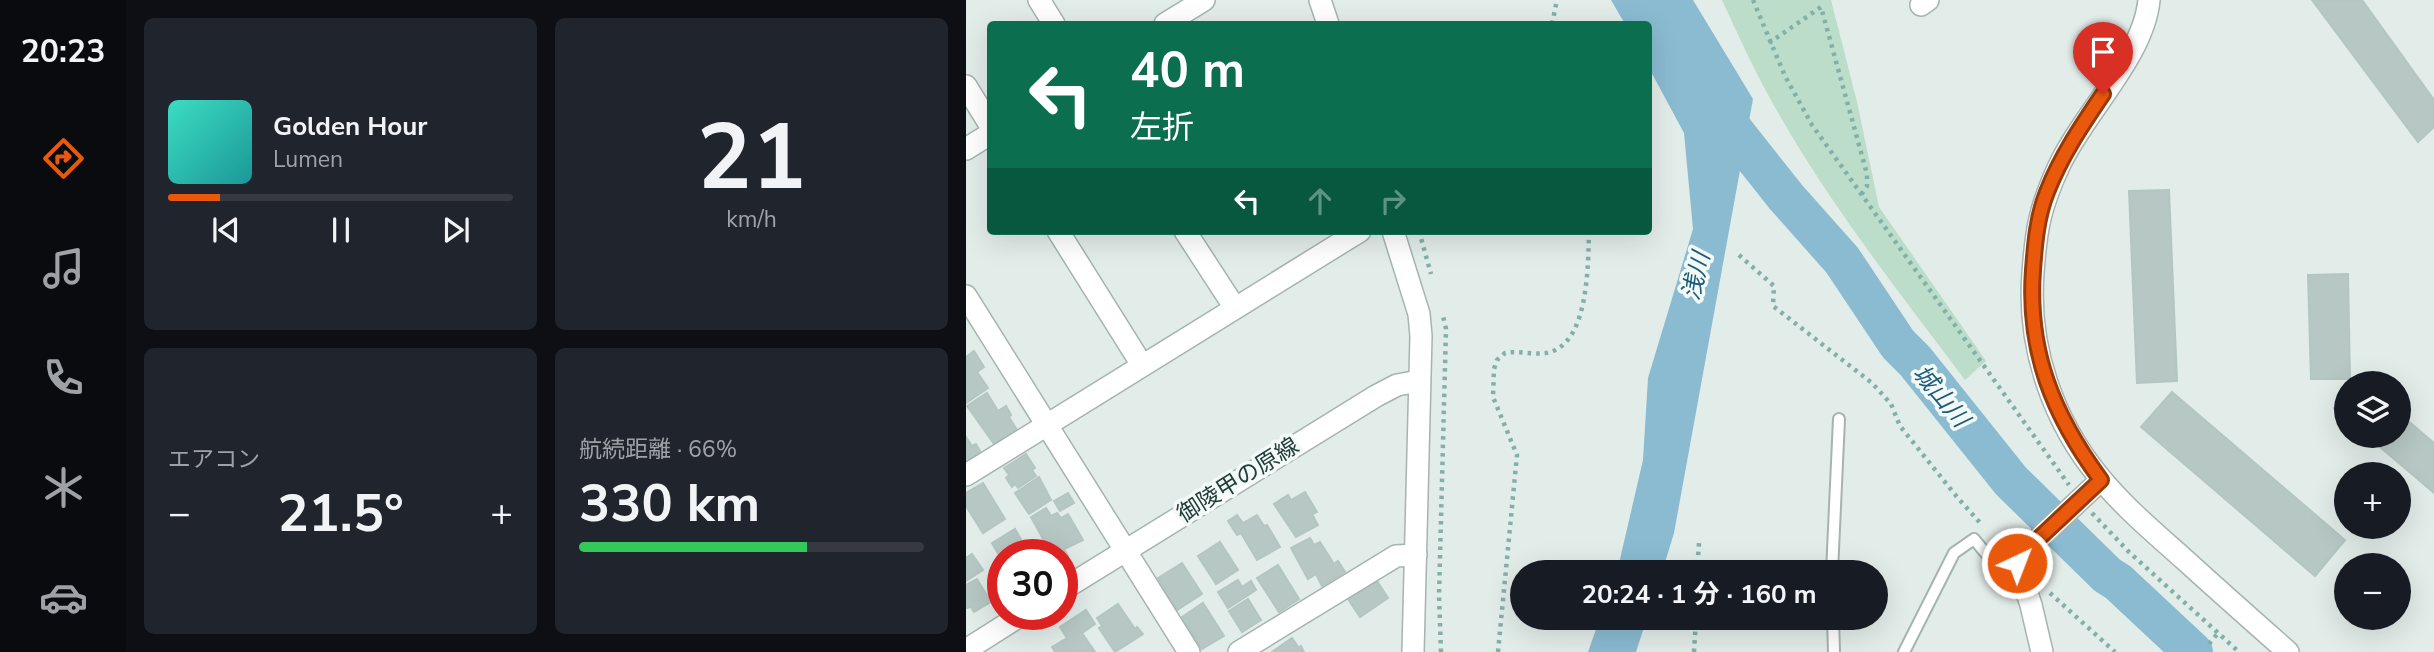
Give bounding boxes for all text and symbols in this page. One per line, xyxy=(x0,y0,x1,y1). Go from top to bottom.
pin xyxy=(2073,22,2133,94)
text: 20:23 xyxy=(21,30,105,73)
icon: arrive xyxy=(2084,33,2122,71)
text: 40 m xyxy=(1130,37,1245,104)
icon: left xyxy=(1015,49,1106,140)
text: 21 xyxy=(697,96,806,220)
text: 左折 xyxy=(1130,106,1194,149)
text: Golden Hour xyxy=(273,109,428,144)
icon: directions xyxy=(39,134,88,183)
text: Lumen xyxy=(273,144,343,175)
icon: left xyxy=(1228,182,1266,220)
icon: ahead xyxy=(1301,182,1339,220)
icon: right xyxy=(1374,182,1412,220)
text: km/h xyxy=(726,204,777,235)
icon: previous xyxy=(207,211,245,249)
icon: pause xyxy=(322,211,360,249)
icon: next xyxy=(437,211,475,249)
icon: music xyxy=(39,244,88,293)
water label: 浅川 xyxy=(1675,246,1718,303)
icon: phone xyxy=(39,353,88,402)
water label: 城山川 xyxy=(1906,358,1978,436)
map controls xyxy=(2334,371,2411,630)
button: layers xyxy=(2334,371,2411,448)
street label: 御陵甲の原線 xyxy=(1171,430,1305,530)
text: 航続距離 · 66% xyxy=(579,434,737,465)
text: エアコン xyxy=(168,444,260,475)
button: + xyxy=(2334,462,2411,539)
icon: climate xyxy=(39,463,88,512)
text: 330 km xyxy=(579,468,760,539)
text: 21.5° xyxy=(277,478,404,549)
text: − xyxy=(168,488,191,539)
text: + xyxy=(490,488,513,539)
position arrow xyxy=(1980,526,2054,600)
speed limit sign: 30 xyxy=(987,539,1078,630)
button: − xyxy=(2334,553,2411,630)
icon: car xyxy=(39,573,88,622)
text: 20:24 · 1 分 · 160 m xyxy=(1581,577,1817,612)

